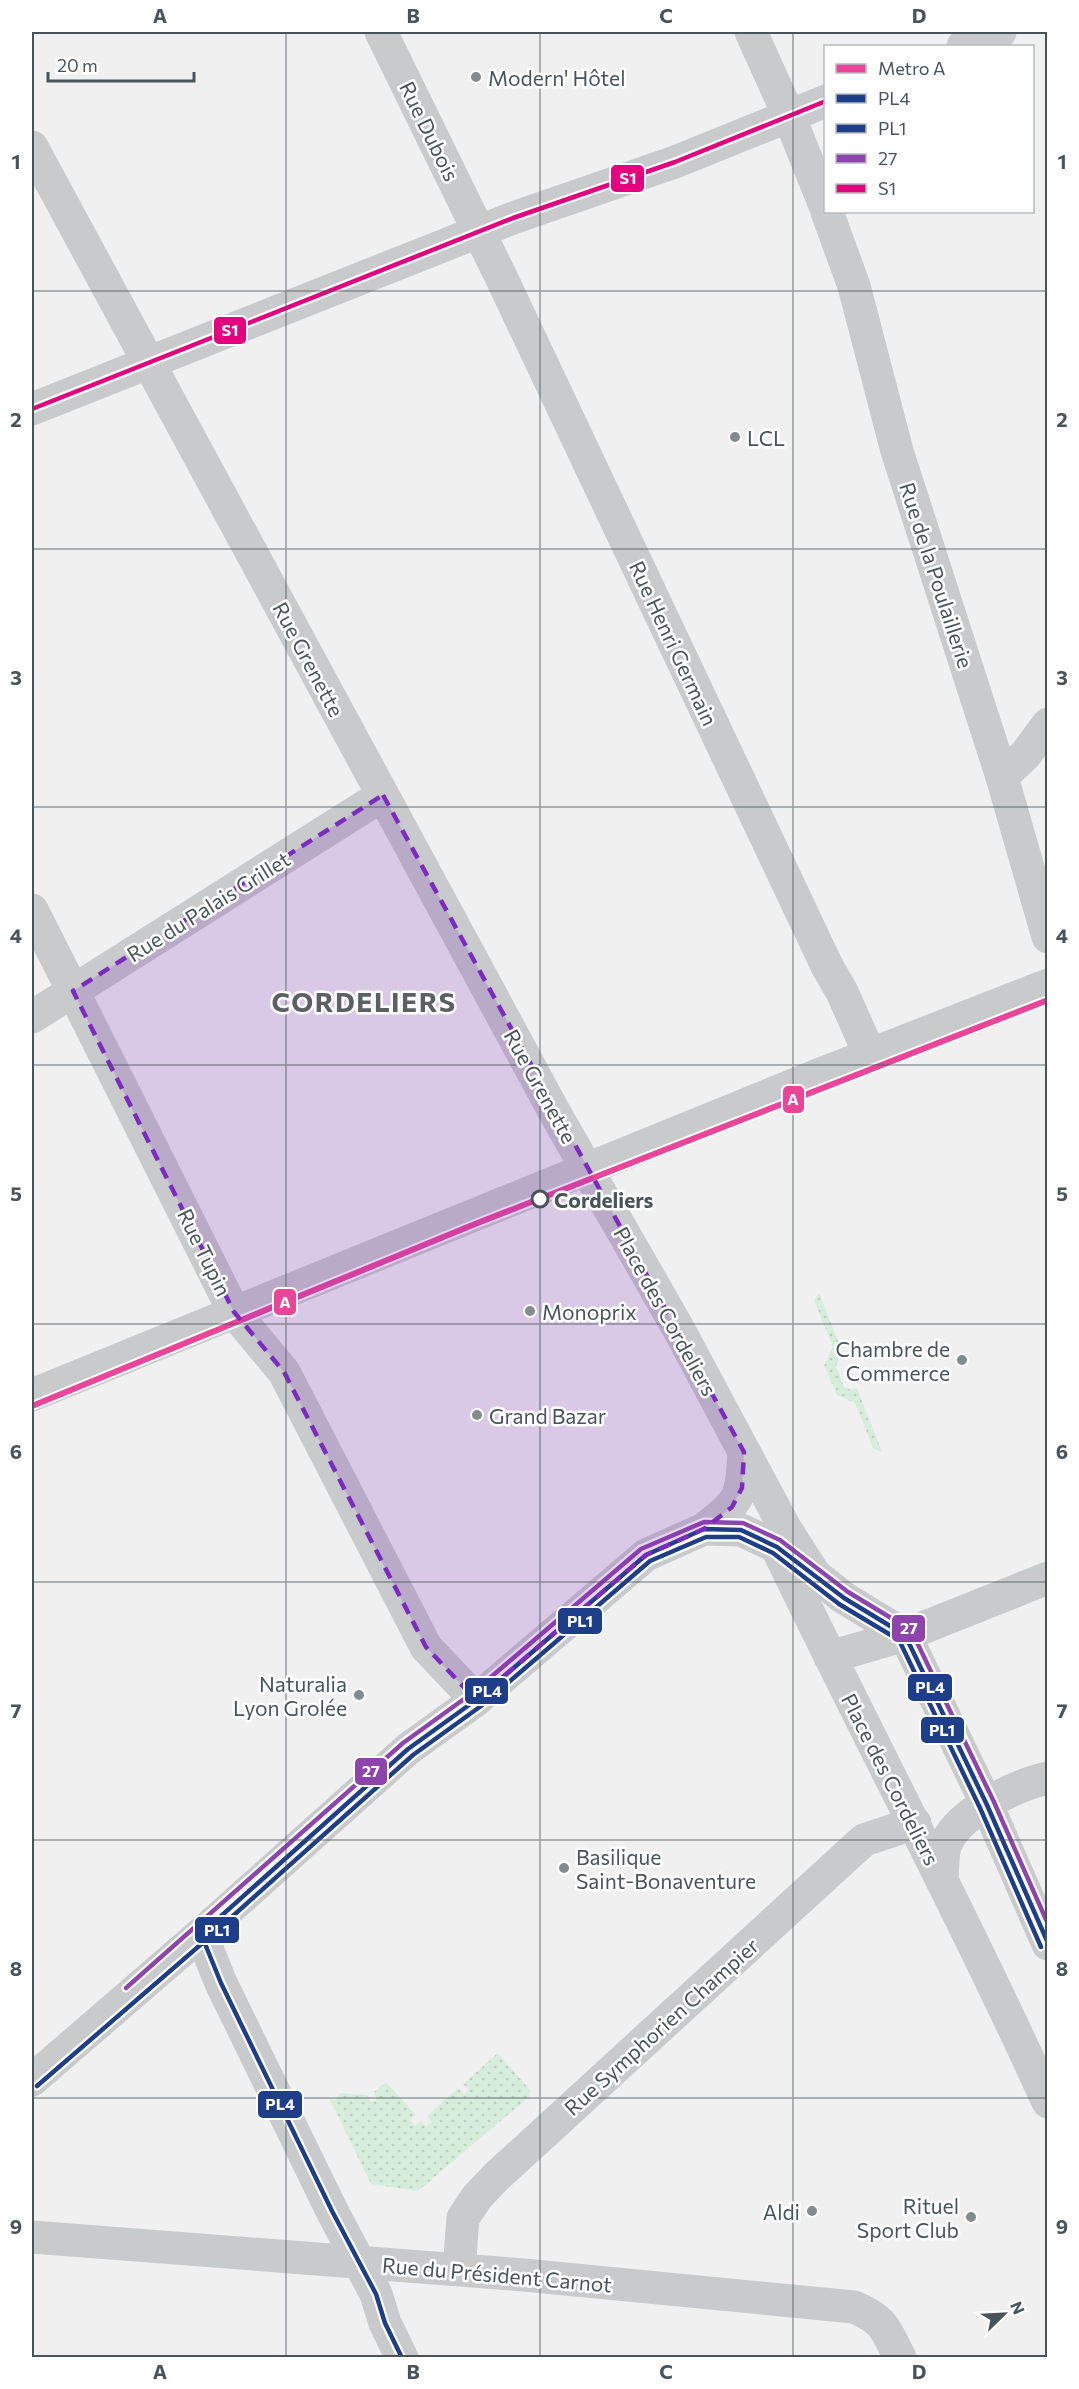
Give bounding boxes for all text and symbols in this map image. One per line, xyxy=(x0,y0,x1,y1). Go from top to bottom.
text: A xyxy=(153,3,167,27)
text: B xyxy=(406,3,420,27)
text: C xyxy=(659,3,673,27)
text: D xyxy=(912,3,926,27)
scale bar xyxy=(48,45,194,83)
legend xyxy=(824,45,1034,213)
text: 20 m xyxy=(57,54,98,76)
text: Metro A xyxy=(878,57,945,79)
place label: Modern' Hôtel xyxy=(488,65,626,90)
marker: Modern' Hôtel xyxy=(469,70,483,84)
street label: Rue Dubois xyxy=(395,77,465,185)
text: PL4 xyxy=(878,87,911,109)
text: PL1 xyxy=(878,117,907,139)
text: 27 xyxy=(878,147,897,169)
text: 1 xyxy=(11,149,21,173)
text: 1 xyxy=(1057,149,1067,173)
line badge: S1 xyxy=(610,164,645,193)
text: S1 xyxy=(620,168,636,187)
text: S1 xyxy=(878,177,896,199)
line badge: S1 xyxy=(213,316,247,345)
text: S1 xyxy=(222,320,238,339)
text: 2 xyxy=(10,407,22,431)
text: 2 xyxy=(1056,407,1068,431)
place label: LCL xyxy=(747,425,785,450)
marker: LCL xyxy=(728,430,742,444)
street label: Rue de la Poulaillerie xyxy=(895,479,979,671)
street label: Rue Henri Germain xyxy=(625,557,723,729)
street label: Rue Grenette xyxy=(268,597,350,721)
text: 3 xyxy=(10,665,22,689)
text: 3 xyxy=(1056,665,1068,689)
street label: Rue du Palais Grillet xyxy=(122,846,294,966)
text: 4 xyxy=(10,923,22,947)
text: 4 xyxy=(1056,923,1068,947)
district label: CORDELIERS xyxy=(271,985,457,1018)
street label: Rue Grenette xyxy=(499,1025,583,1147)
line badge: A xyxy=(782,1085,805,1114)
text: A xyxy=(787,1089,799,1108)
text: 5 xyxy=(10,1181,22,1205)
text: 5 xyxy=(1056,1181,1068,1205)
place label: Cordeliers xyxy=(554,1187,654,1212)
marker: Cordeliers xyxy=(531,1190,549,1208)
street label: Rue Tupin xyxy=(173,1204,237,1300)
street label: Place des Cordeliers xyxy=(609,1222,723,1400)
line badge: A xyxy=(273,1288,297,1316)
text: A xyxy=(279,1292,291,1311)
place label: Monoprix xyxy=(542,1299,637,1324)
marker: Monoprix xyxy=(523,1304,537,1318)
place label: Chambre de Commerce xyxy=(836,1336,950,1385)
marker: Chambre de Commerce xyxy=(955,1353,969,1367)
place label: Grand Bazar xyxy=(489,1403,606,1428)
marker: Grand Bazar xyxy=(470,1408,484,1422)
text: 6 xyxy=(10,1439,22,1463)
text: 6 xyxy=(1056,1439,1068,1463)
line badge: PL1 xyxy=(557,1607,603,1635)
text: PL1 xyxy=(567,1611,593,1630)
line badge: 27 xyxy=(891,1614,926,1643)
text: 27 xyxy=(900,1618,918,1637)
place label: Naturalia Lyon Grolée xyxy=(233,1671,347,1720)
line badge: PL4 xyxy=(907,1673,953,1702)
line badge: PL4 xyxy=(464,1677,509,1705)
text: PL4 xyxy=(915,1677,945,1696)
text: PL4 xyxy=(472,1681,502,1700)
marker: Naturalia Lyon Grolée xyxy=(352,1688,366,1702)
street label: Place des Cordeliers xyxy=(837,1689,945,1869)
text: 7 xyxy=(11,1698,22,1722)
text: 7 xyxy=(1057,1698,1068,1722)
line badge: PL1 xyxy=(920,1716,965,1744)
text: PL1 xyxy=(929,1720,955,1739)
line badge: 27 xyxy=(354,1757,388,1786)
text: 27 xyxy=(362,1761,380,1780)
place label: Basilique Saint-Bonaventure xyxy=(576,1844,756,1893)
marker: Basilique Saint-Bonaventure xyxy=(557,1861,571,1875)
line badge: PL1 xyxy=(194,1916,240,1944)
text: PL1 xyxy=(204,1920,230,1939)
street label: Rue Symphorien Champier xyxy=(559,1932,763,2120)
text: 8 xyxy=(10,1956,22,1980)
text: 8 xyxy=(1056,1956,1068,1980)
line badge: PL4 xyxy=(257,2090,303,2119)
text: PL4 xyxy=(265,2094,295,2113)
place label: Rituel Sport Club xyxy=(857,2193,959,2242)
place label: Aldi xyxy=(763,2199,800,2224)
marker: Aldi xyxy=(805,2204,819,2218)
marker: Rituel Sport Club xyxy=(964,2210,978,2224)
text: 9 xyxy=(10,2214,22,2238)
text: 9 xyxy=(1056,2214,1068,2238)
street label: Rue du Président Carnot xyxy=(381,2252,613,2296)
north arrow xyxy=(974,2284,1034,2344)
text: N xyxy=(1007,2298,1029,2317)
text: A xyxy=(153,2359,167,2383)
text: B xyxy=(406,2359,420,2383)
text: C xyxy=(659,2359,673,2383)
text: D xyxy=(912,2359,926,2383)

